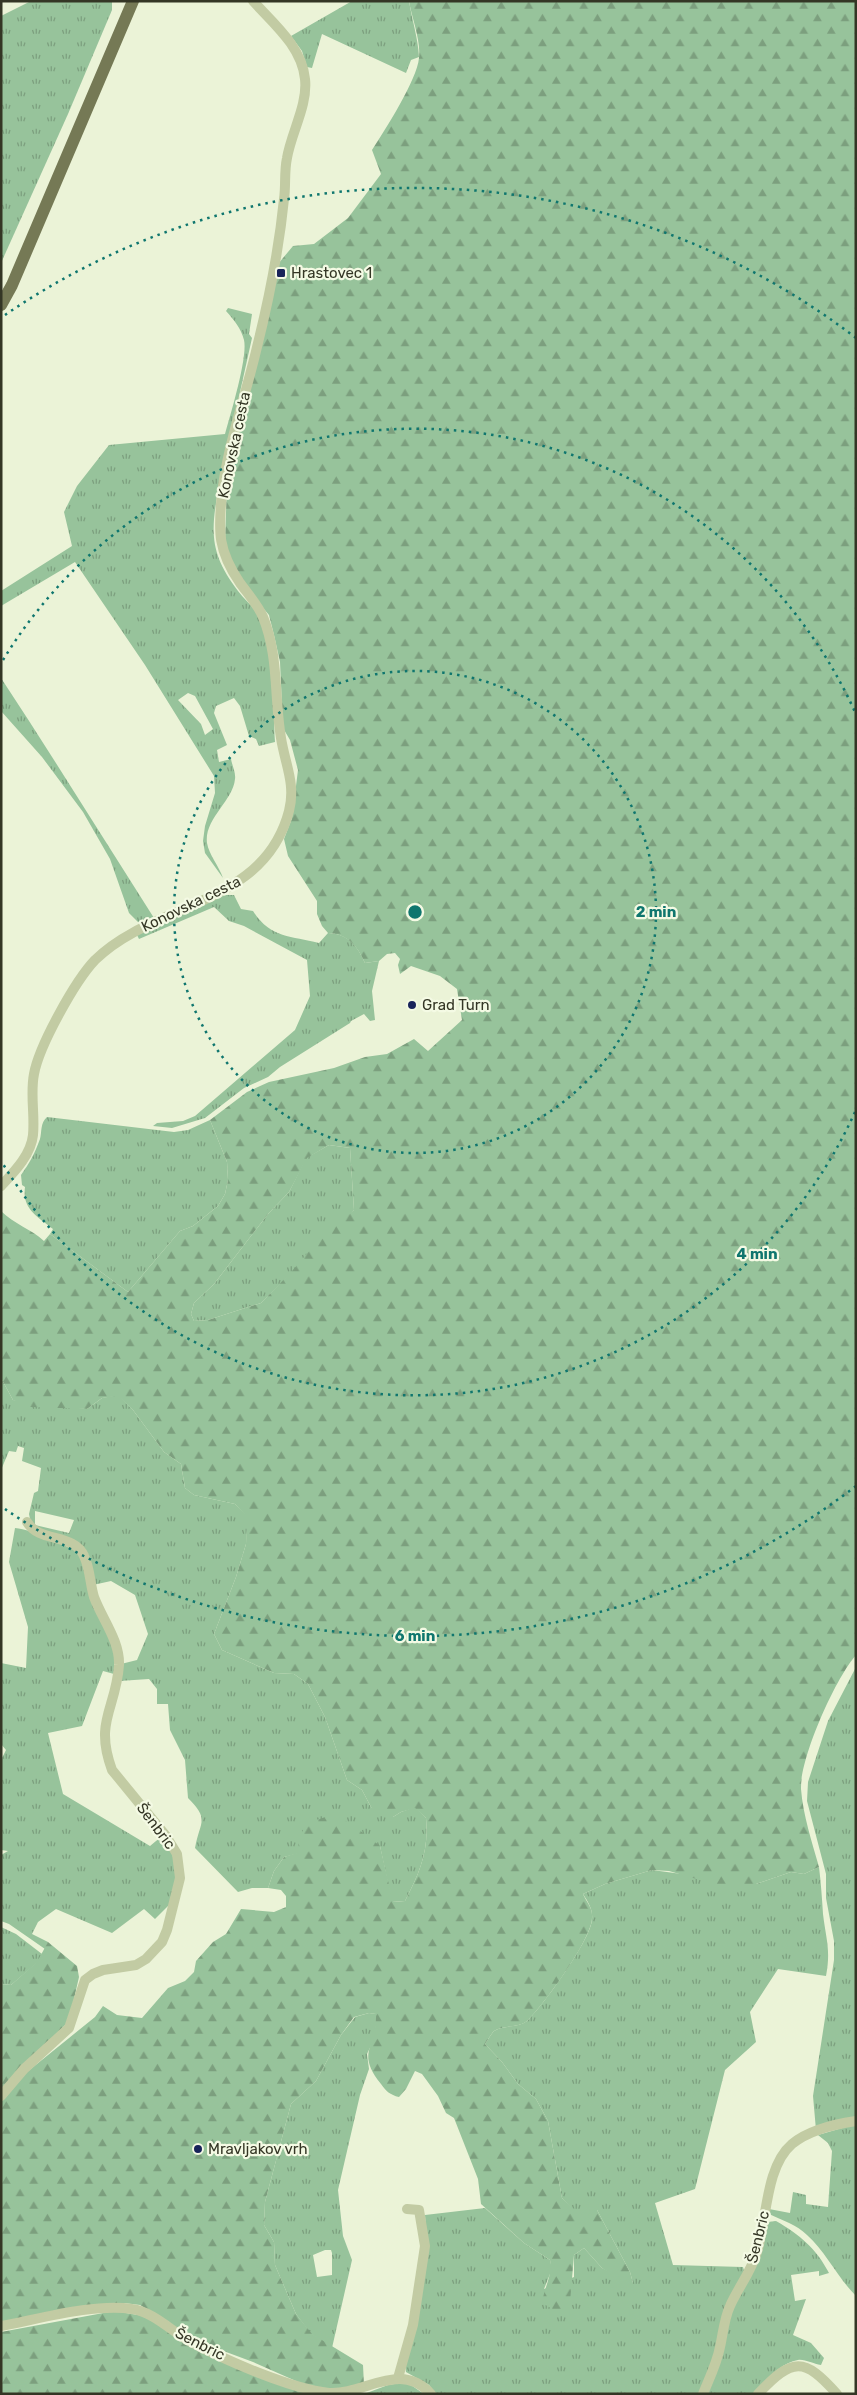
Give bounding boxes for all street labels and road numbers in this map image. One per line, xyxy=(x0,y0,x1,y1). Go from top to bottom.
street label: Konovska cesta xyxy=(214,390,254,500)
street label: Konovska cesta xyxy=(138,872,244,936)
street label: Šenbric xyxy=(133,1799,179,1853)
street label: Šenbric xyxy=(743,2209,773,2265)
street label: Šenbric xyxy=(172,2324,228,2364)

